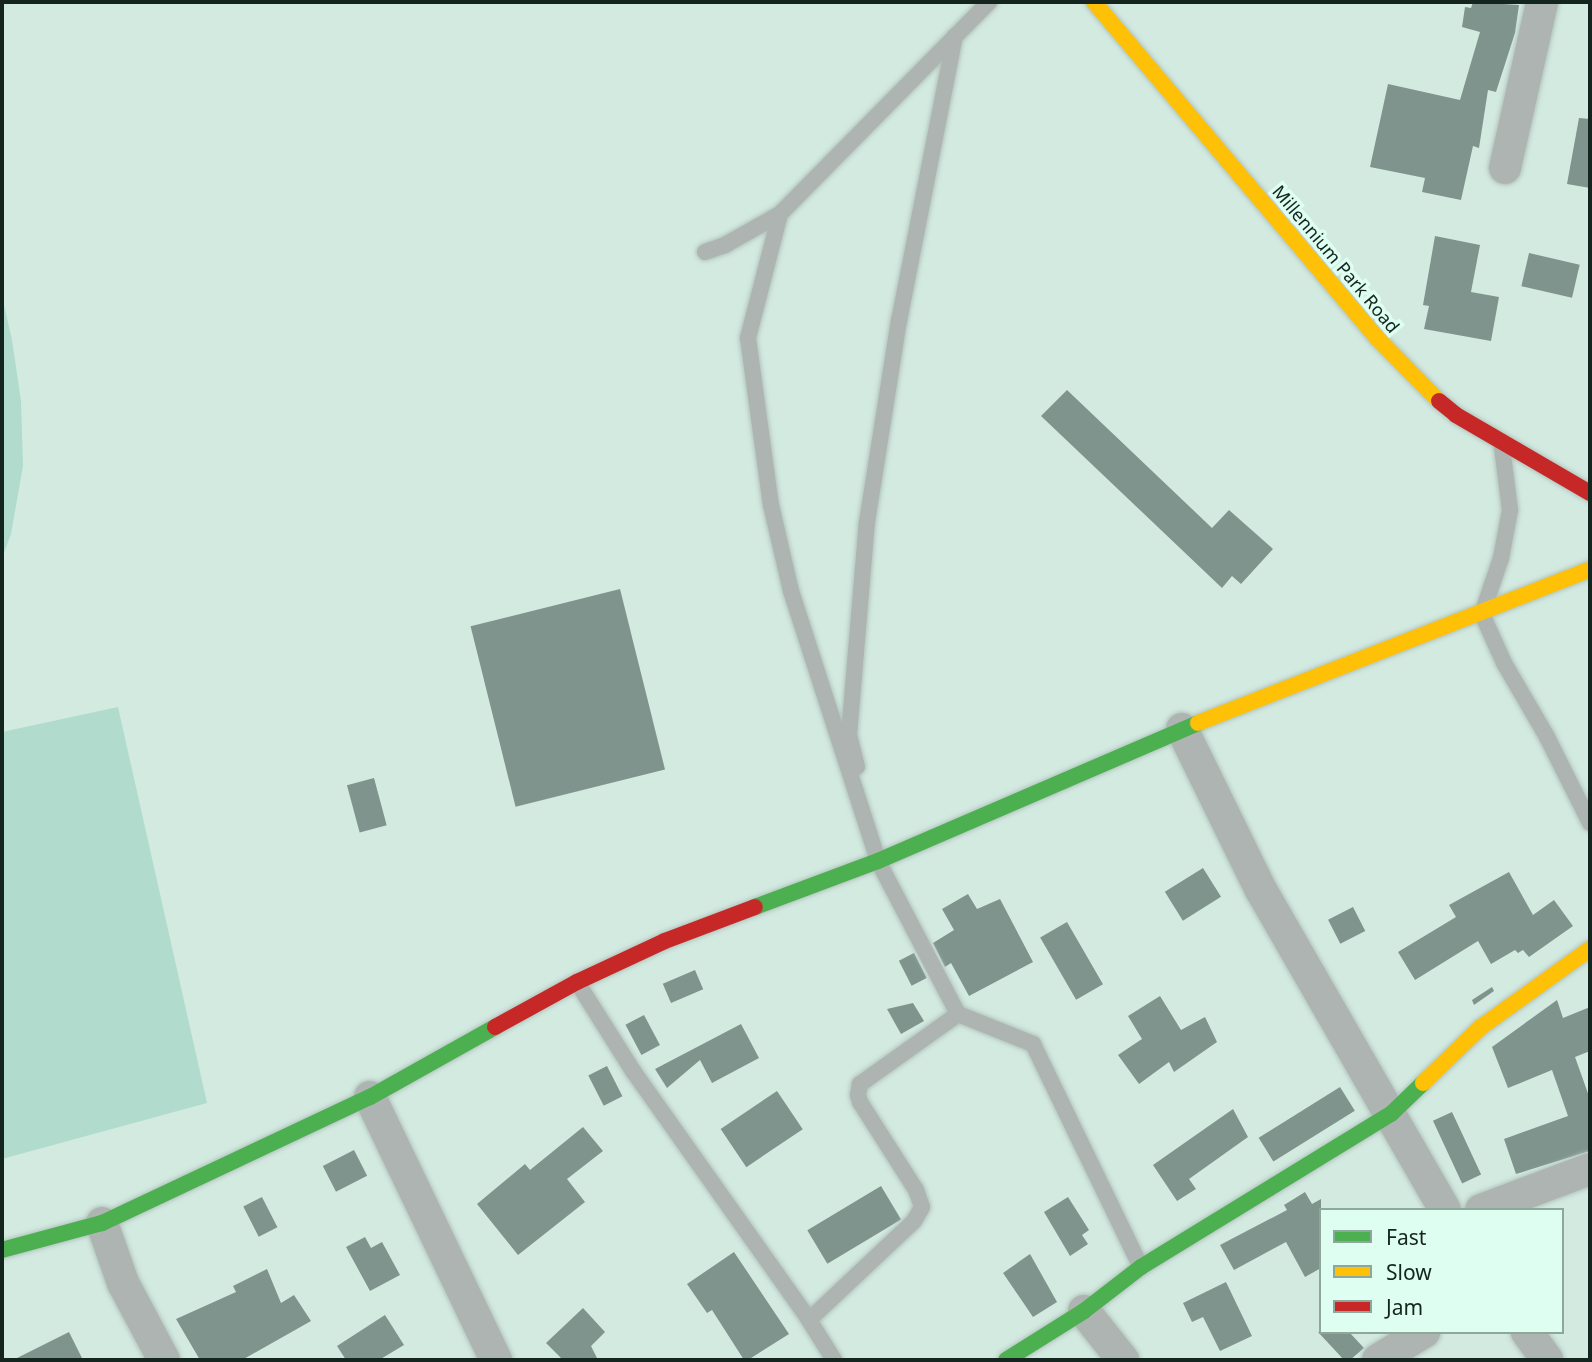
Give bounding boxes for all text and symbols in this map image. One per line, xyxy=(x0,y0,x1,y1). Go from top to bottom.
street label: Millennium Park Road xyxy=(1268,181,1404,337)
legend xyxy=(1319,1208,1564,1334)
text: Fast xyxy=(1386,1223,1426,1251)
text: Slow xyxy=(1386,1258,1432,1286)
text: Jam xyxy=(1386,1293,1423,1321)

